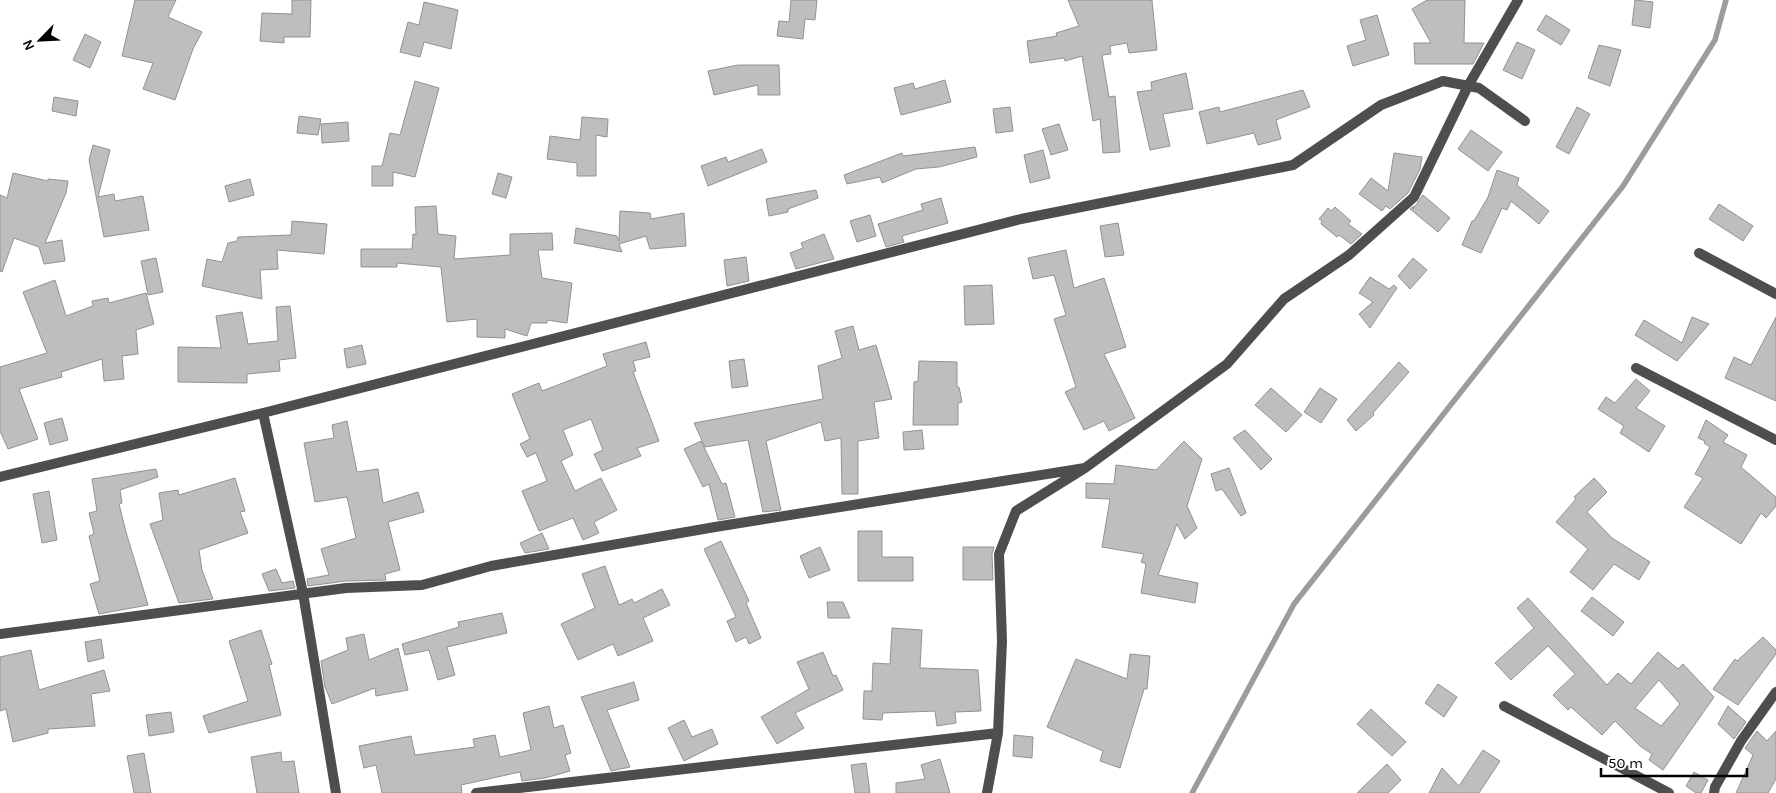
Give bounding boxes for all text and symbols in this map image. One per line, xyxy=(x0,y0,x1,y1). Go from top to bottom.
north arrow xyxy=(15,15,65,65)
text: N xyxy=(19,37,38,53)
scale bar xyxy=(1601,746,1747,778)
text: 50 m xyxy=(1608,754,1643,772)

